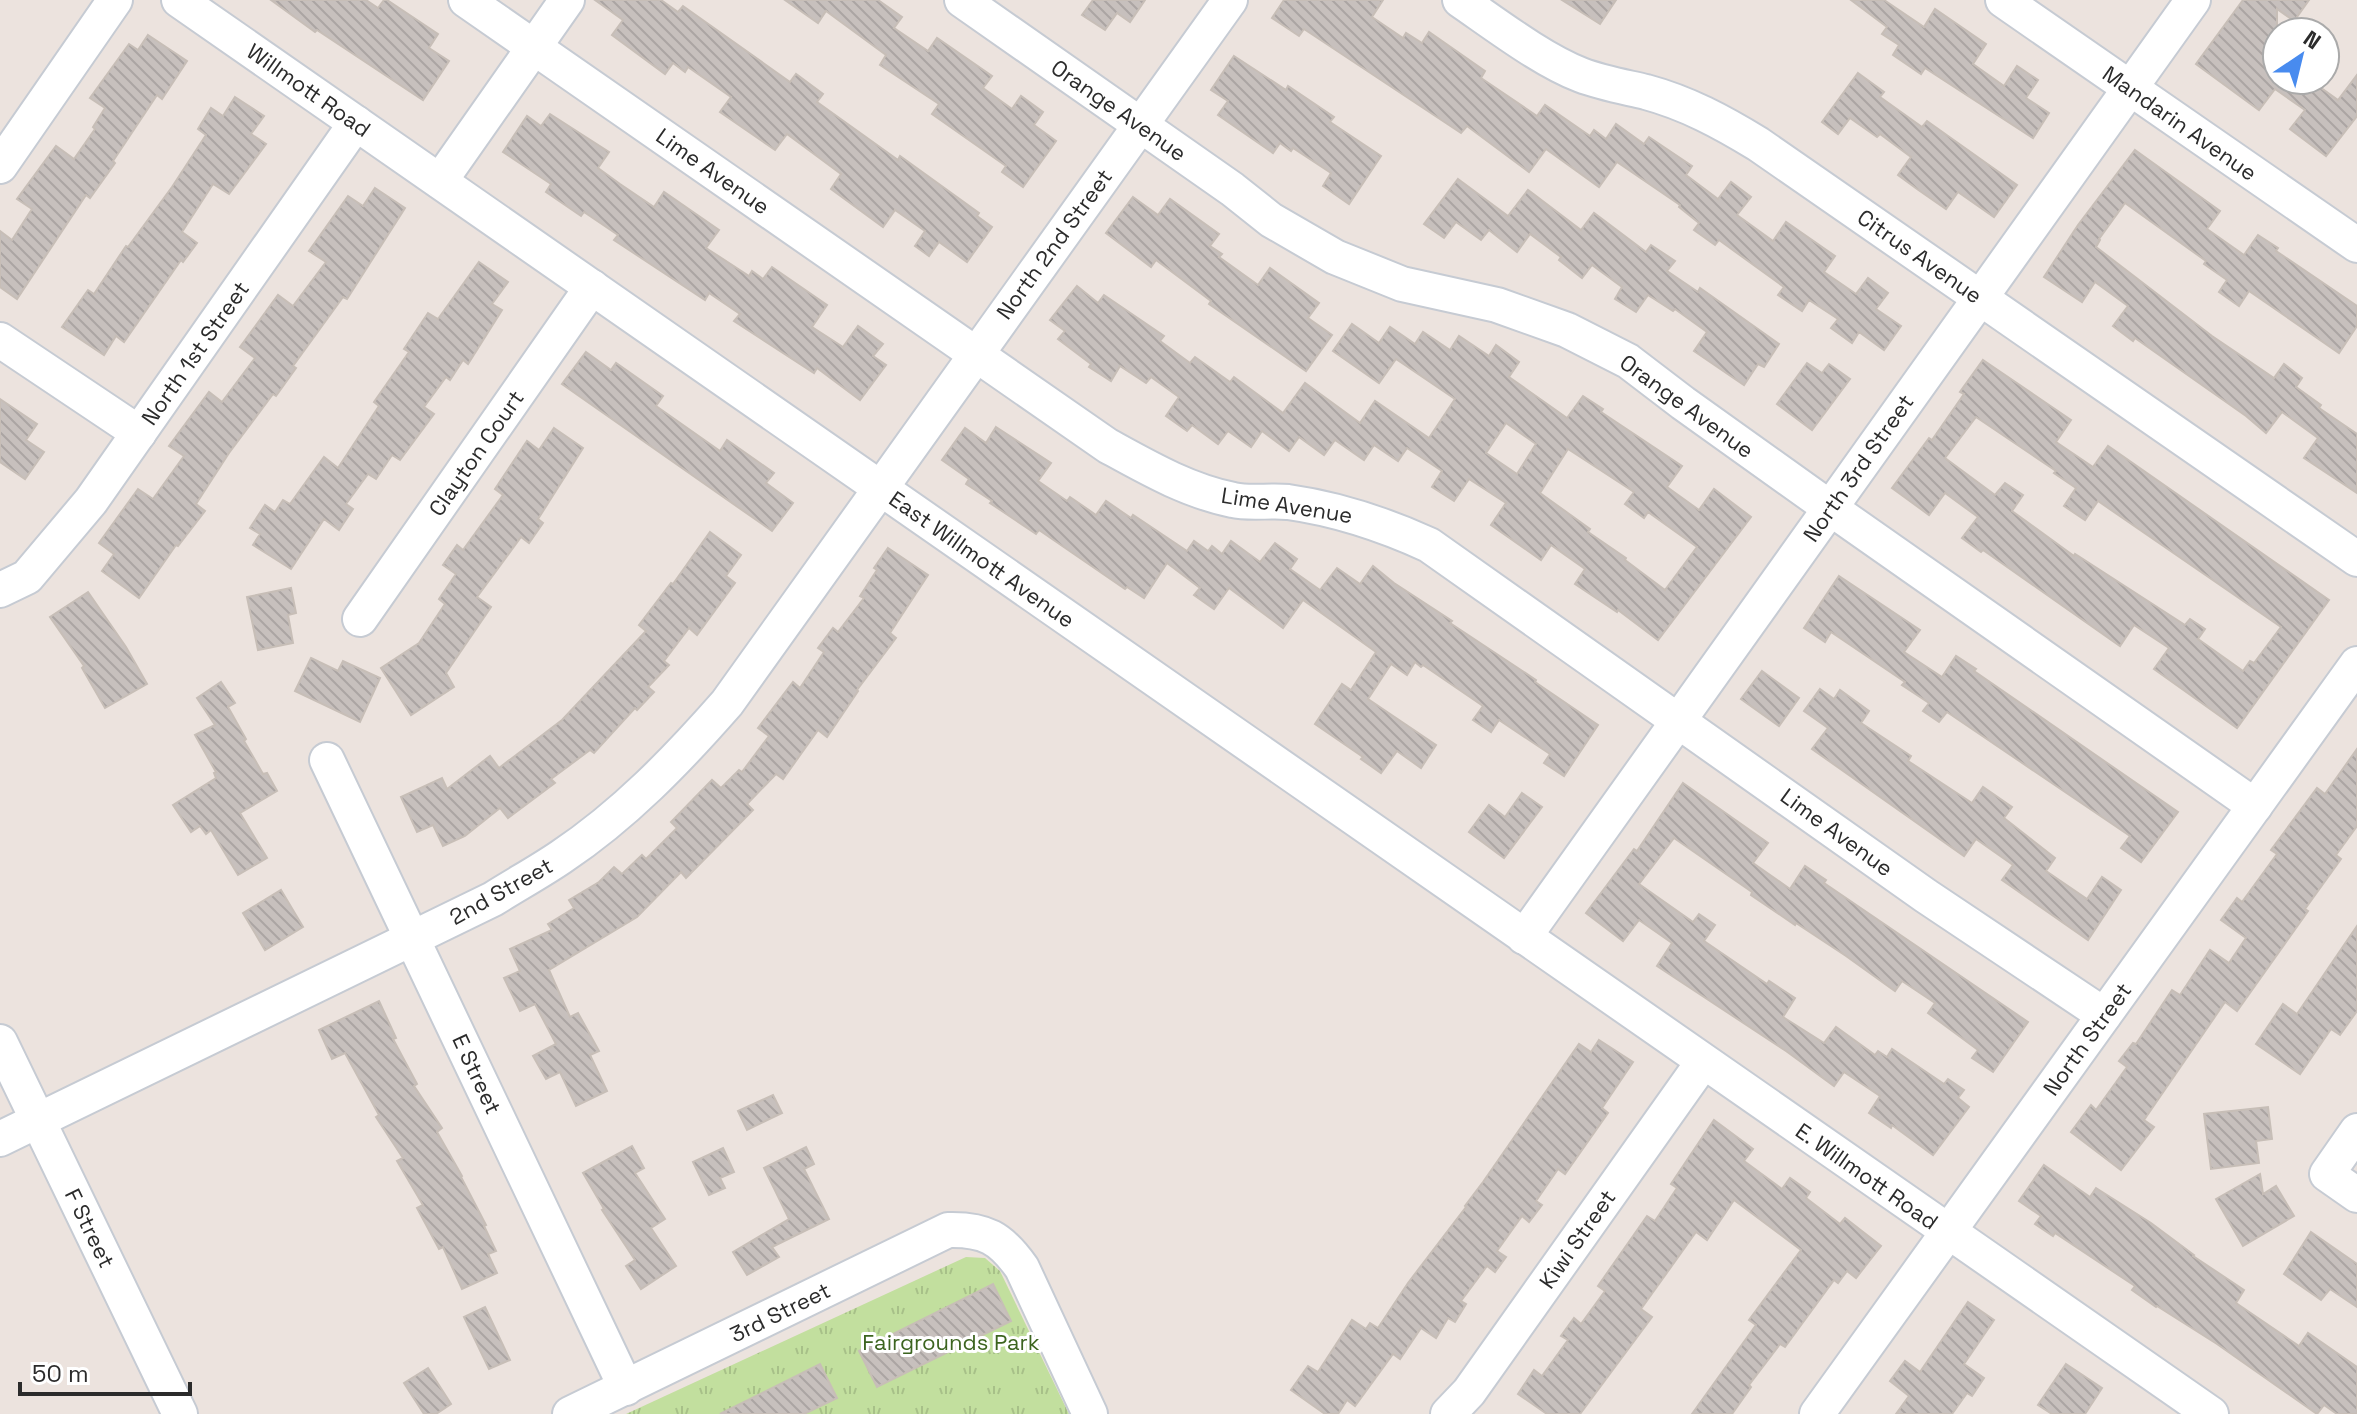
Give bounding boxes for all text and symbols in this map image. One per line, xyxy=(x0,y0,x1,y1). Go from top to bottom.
north arrow xyxy=(2261,16,2341,96)
text: N xyxy=(2298,24,2327,55)
street label: Willmott Road xyxy=(242,37,376,143)
street label: Orange Avenue xyxy=(1046,53,1192,167)
street label: Mandarin Avenue xyxy=(2097,59,2263,187)
street label: Lime Avenue xyxy=(651,122,775,220)
street label: North 2nd Street xyxy=(990,163,1118,325)
street label: Citrus Avenue xyxy=(1852,203,1988,309)
street label: North 1st Street xyxy=(135,276,255,430)
street label: Orange Avenue xyxy=(1614,348,1760,464)
street label: Clayton Court xyxy=(422,385,530,521)
street label: North 3rd Street xyxy=(1797,389,1919,547)
street label: Lime Avenue xyxy=(1219,481,1355,529)
street label: East Willmott Avenue xyxy=(884,484,1080,634)
street label: Lime Avenue xyxy=(1775,782,1899,882)
street label: 2nd Street xyxy=(444,851,558,931)
street label: North Street xyxy=(2037,977,2137,1101)
street label: E Street xyxy=(446,1029,508,1119)
street label: E. Willmott Road xyxy=(1790,1116,1944,1236)
street label: F Street xyxy=(59,1184,121,1272)
street label: Kiwi Street xyxy=(1533,1184,1621,1294)
street label: 3rd Street xyxy=(725,1276,835,1348)
park label: Fairgrounds Park xyxy=(862,1328,1040,1356)
scale bar xyxy=(20,1346,190,1396)
text: 50 m xyxy=(32,1358,89,1389)

